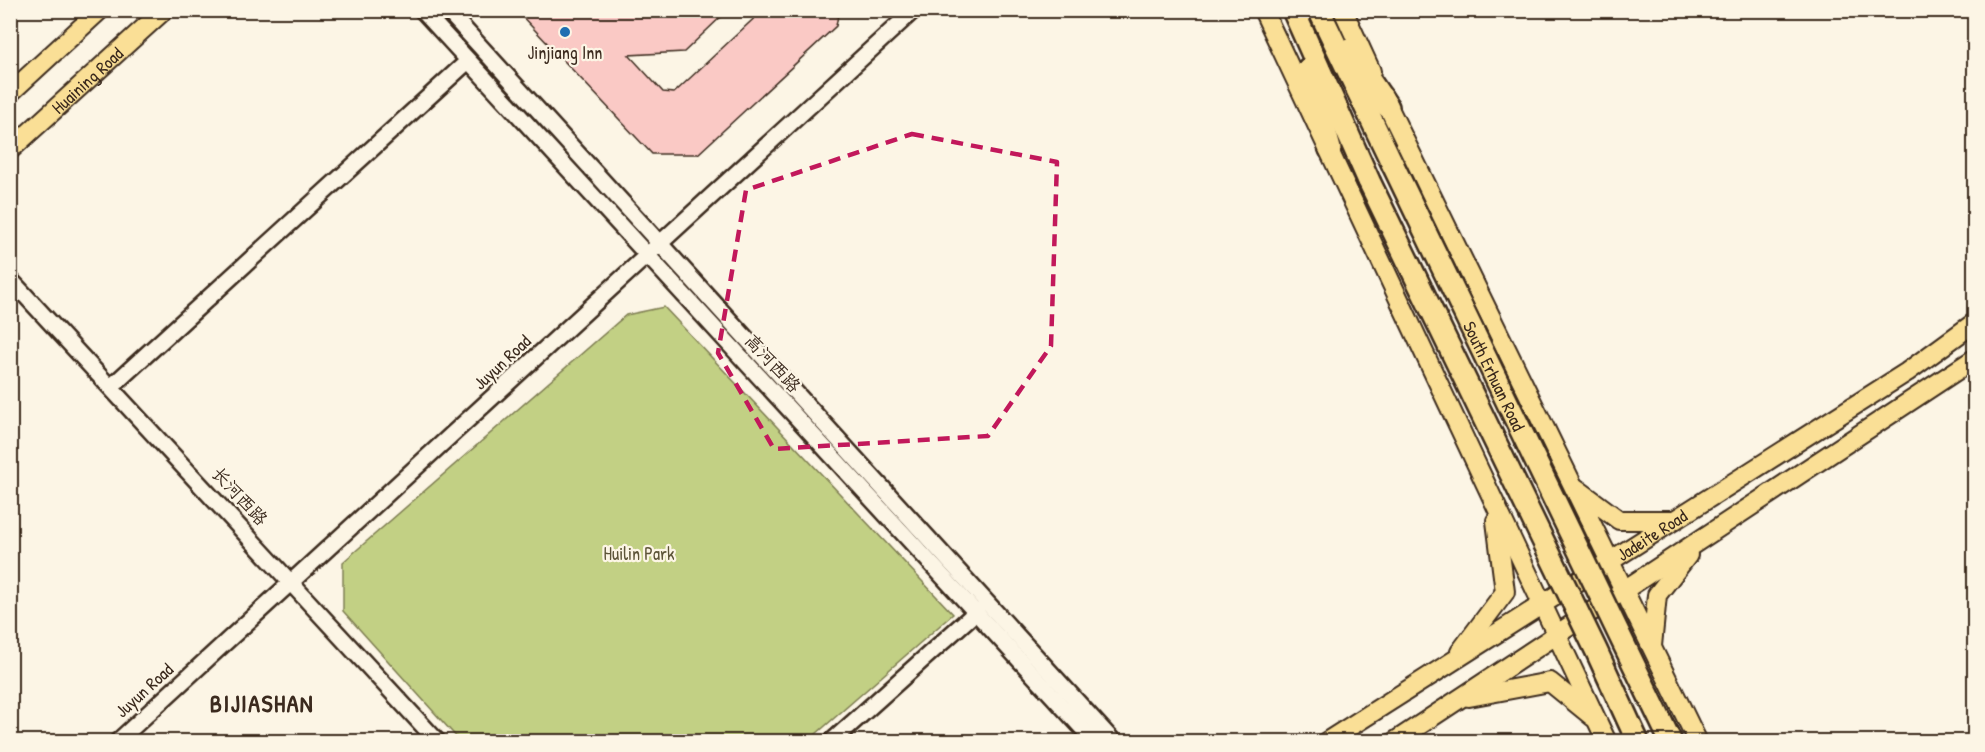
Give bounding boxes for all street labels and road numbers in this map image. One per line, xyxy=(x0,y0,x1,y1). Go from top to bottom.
street label: Huaining Road xyxy=(46,41,128,119)
street label: South Erhuan Road xyxy=(1457,317,1532,435)
street label: 高河西路 xyxy=(739,328,807,398)
street label: Juyun Road xyxy=(468,329,536,395)
street label: 长河西路 xyxy=(206,461,274,531)
street label: Jadeite Road xyxy=(1612,503,1692,566)
street label: Juyun Road xyxy=(109,657,179,723)

